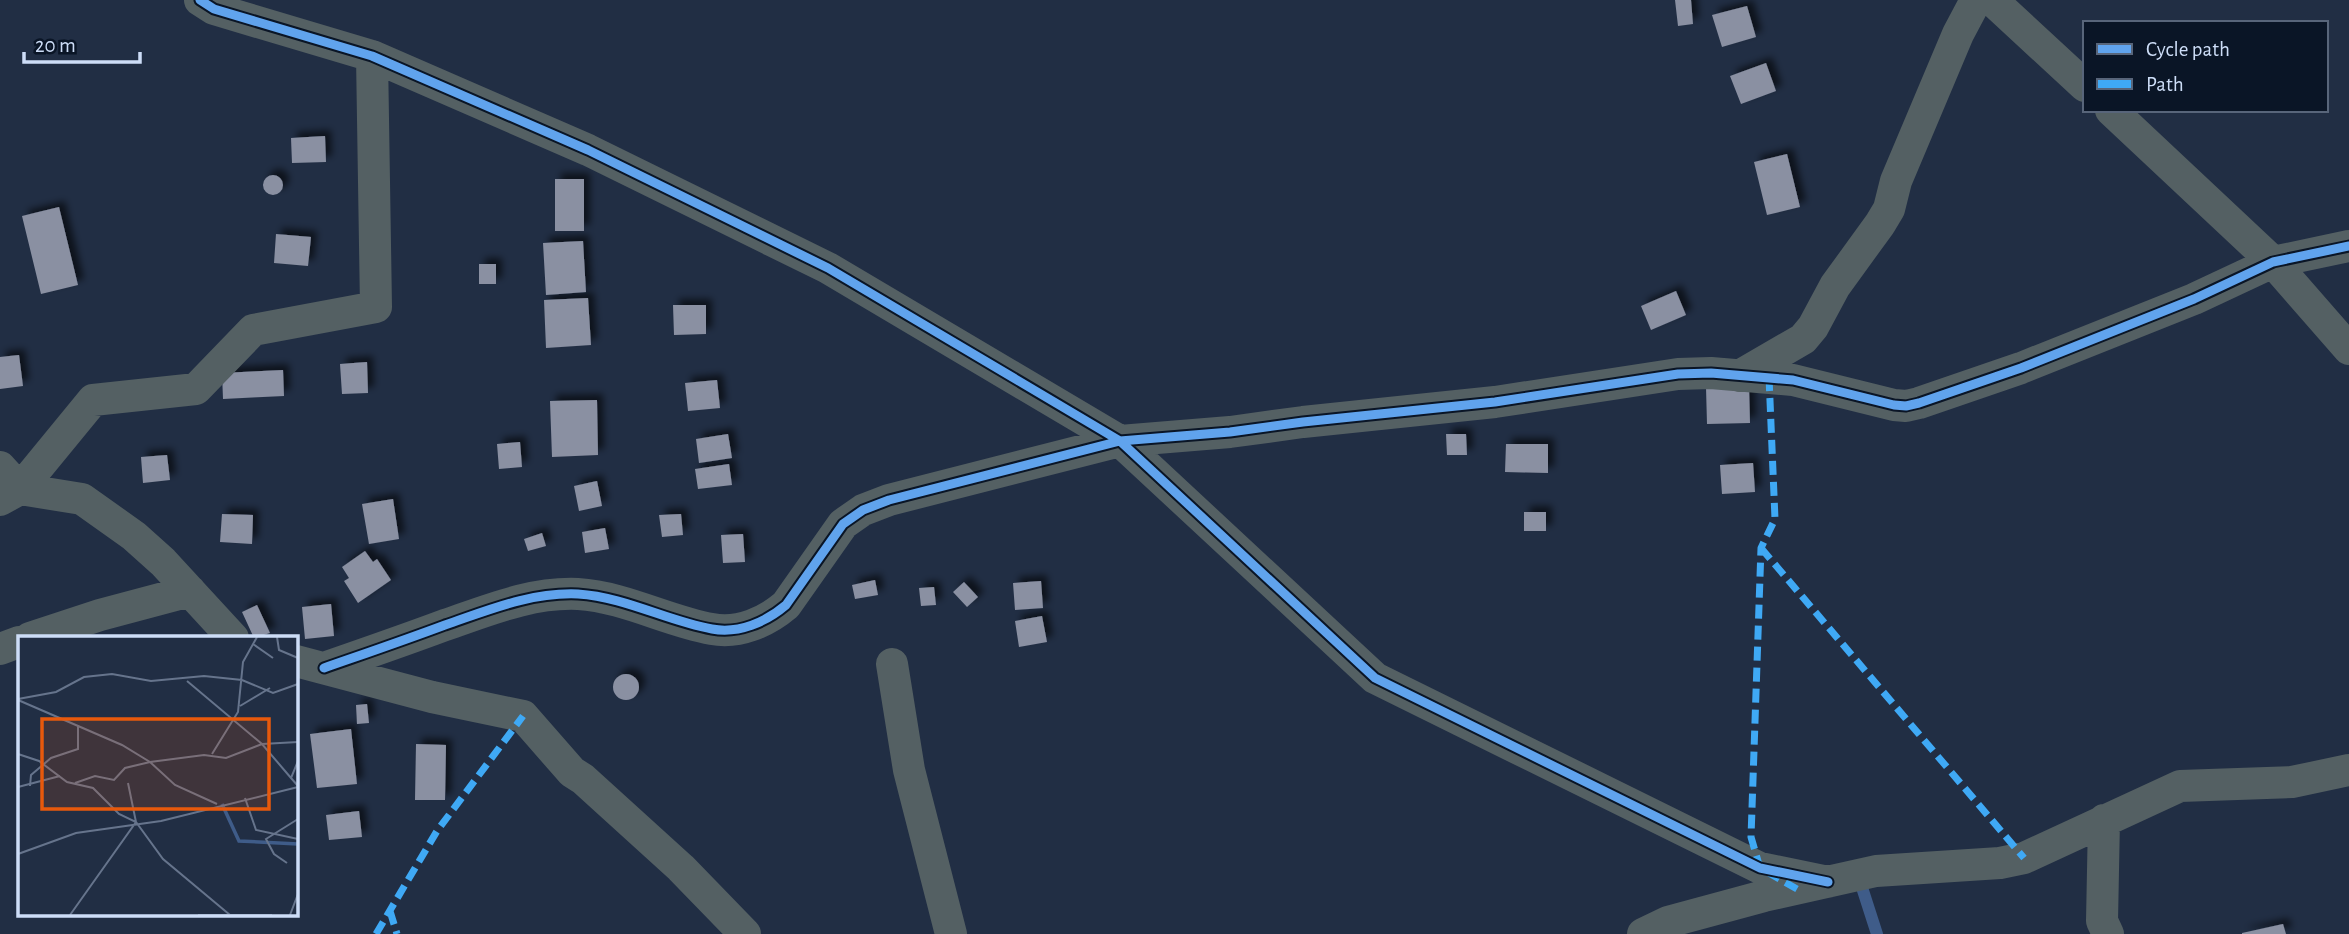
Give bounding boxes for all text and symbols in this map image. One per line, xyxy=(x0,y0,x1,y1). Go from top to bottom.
scale bar xyxy=(24,21,140,65)
legend xyxy=(2083,21,2328,112)
text: 20 m xyxy=(35,35,76,56)
text: Cycle path xyxy=(2146,39,2230,60)
text: Path xyxy=(2146,74,2184,95)
inset map xyxy=(18,636,298,916)

